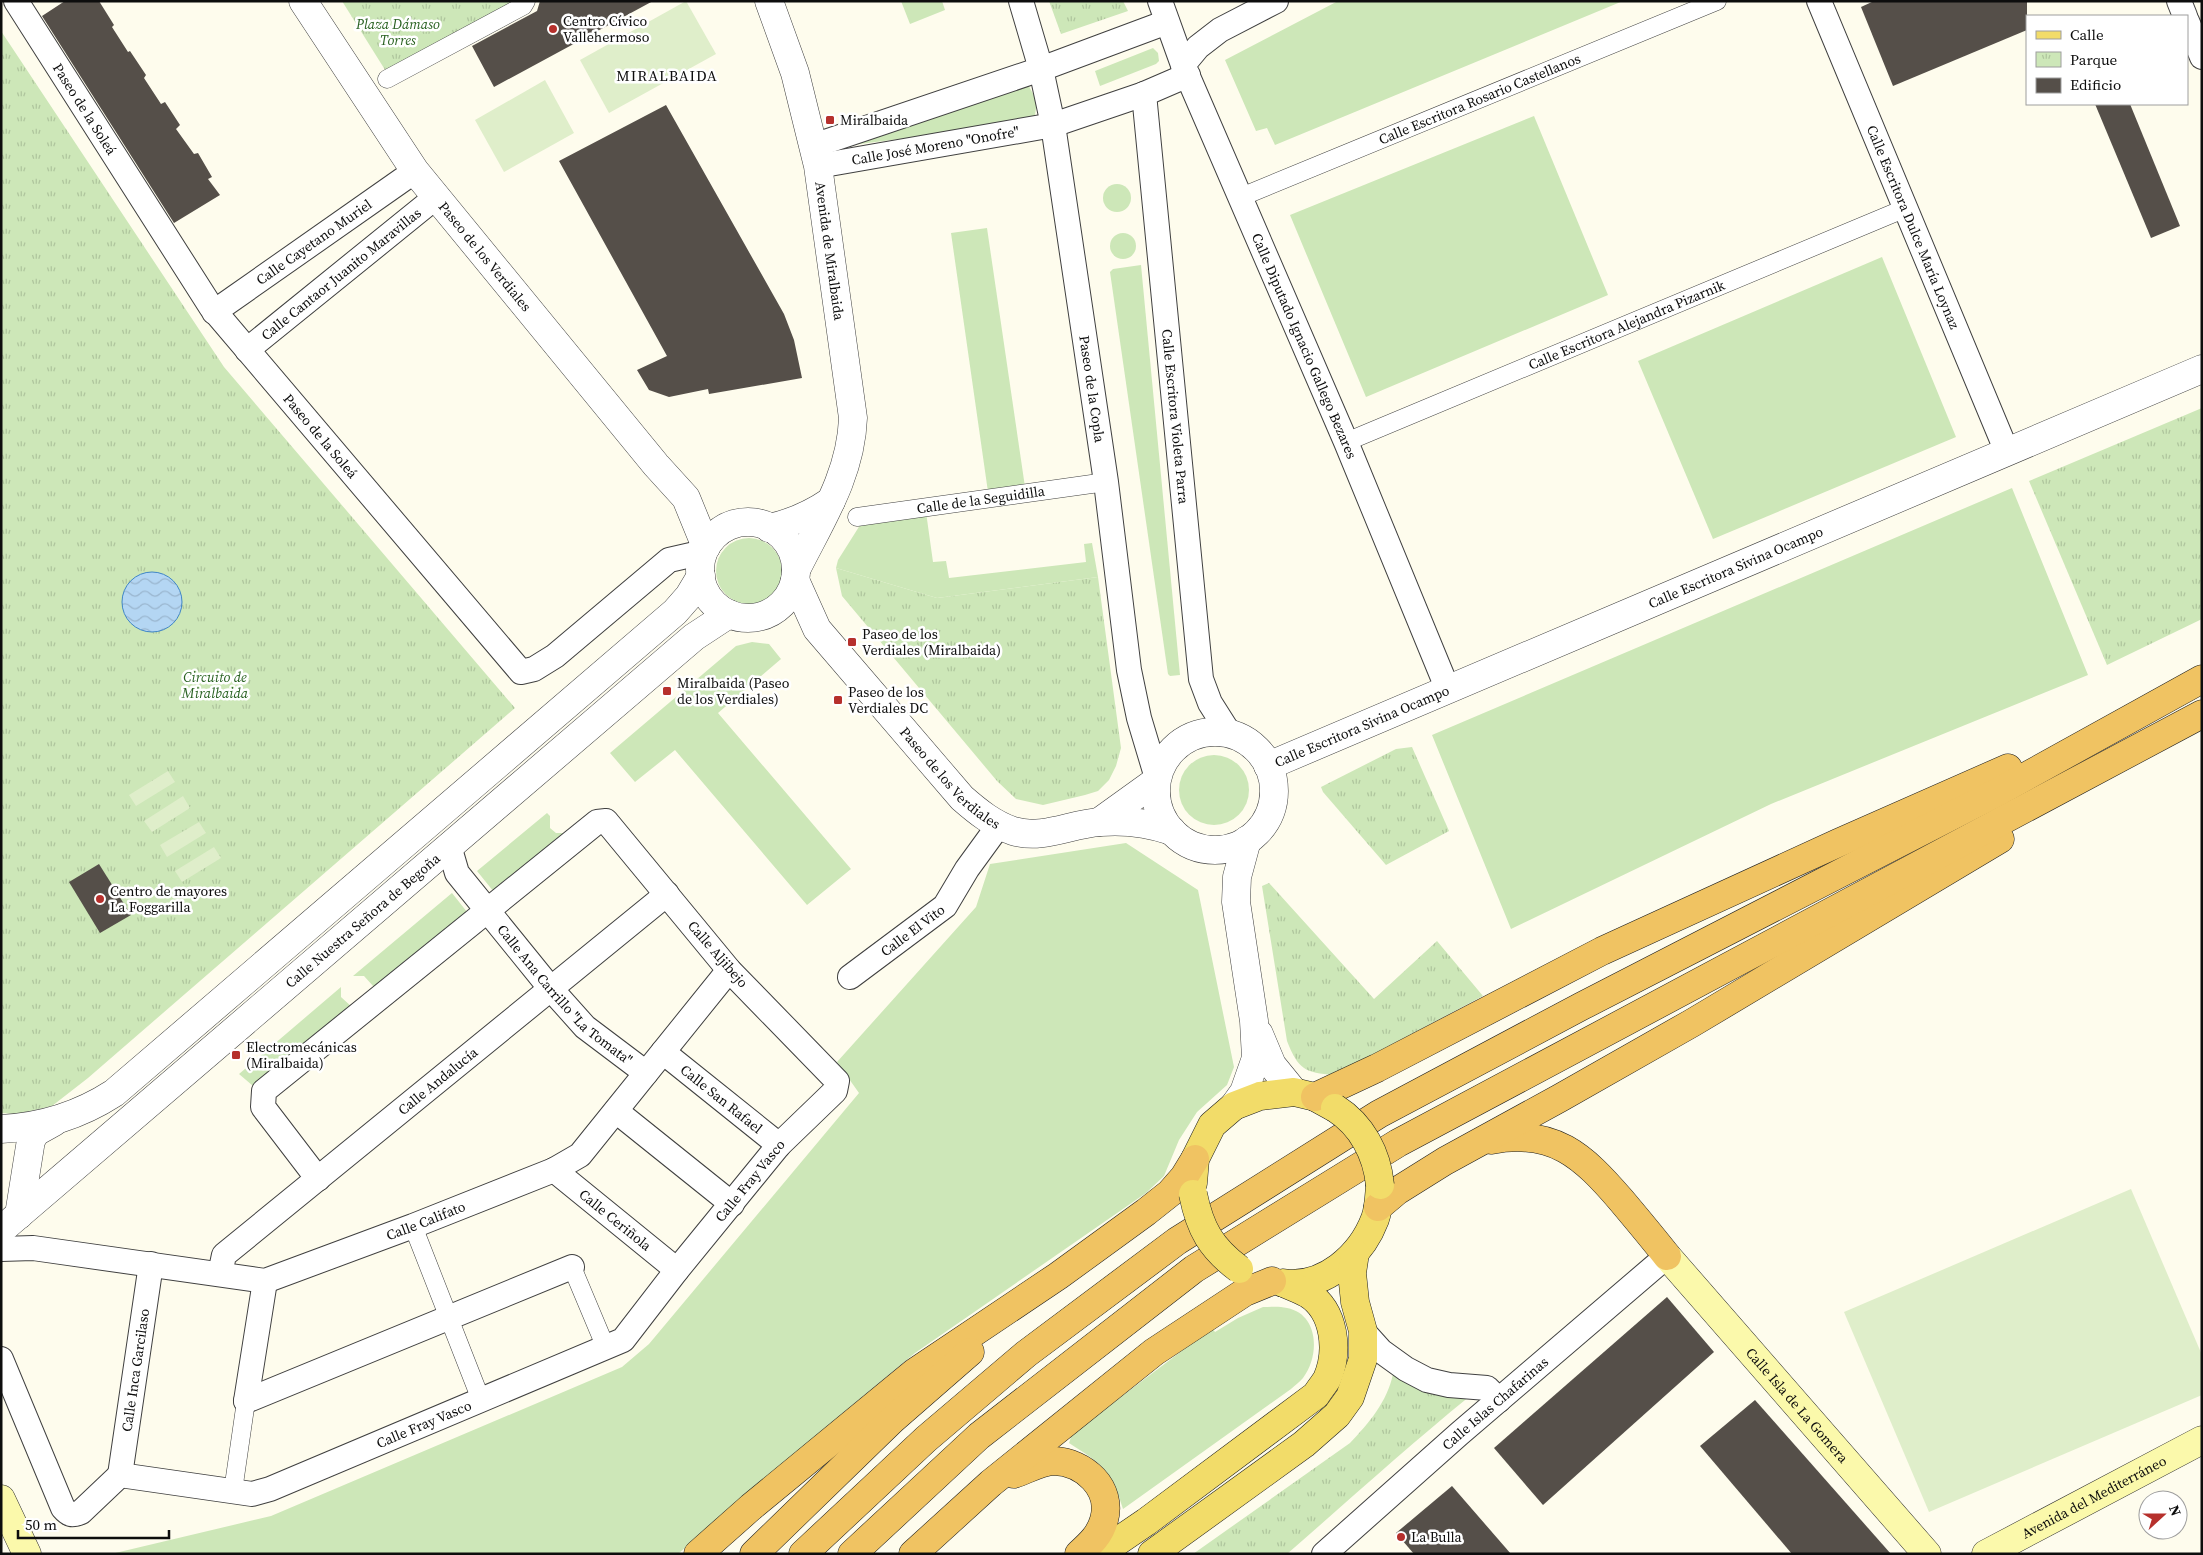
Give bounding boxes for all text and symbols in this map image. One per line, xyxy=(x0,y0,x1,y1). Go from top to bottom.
place label: Centro Cívico Vallehermoso xyxy=(563,11,650,47)
park label: Plaza Dámaso Torres xyxy=(355,14,440,50)
legend xyxy=(2026,15,2188,105)
marker: Centro Cívico Vallehermoso xyxy=(547,23,559,35)
text: Calle xyxy=(2070,24,2104,45)
street label: Calle Escritora Rosario Castellanos xyxy=(1376,48,1584,149)
text: Parque xyxy=(2070,49,2118,70)
street label: Paseo de la Soleá xyxy=(48,59,122,159)
district label: MIRALBAIDA xyxy=(616,65,718,86)
text: Edificio xyxy=(2070,74,2121,95)
place label: Miralbaida xyxy=(840,110,909,130)
marker: Miralbaida xyxy=(824,114,836,126)
street label: Calle José Moreno "Onofre" xyxy=(850,121,1021,170)
street label: Calle Escritora Dulce María Loynaz xyxy=(1862,122,1965,333)
street label: Avenida de Miralbaida xyxy=(810,180,849,322)
street label: Calle Cayetano Muriel xyxy=(252,194,376,290)
street label: Paseo de los Verdiales xyxy=(434,197,536,316)
street label: Calle Cantaor Juanito Maravillas xyxy=(257,203,425,345)
street label: Calle Diputado Ignacio Gallego Bezares xyxy=(1247,230,1362,462)
street label: Calle Escritora Alejandra Pizarnik xyxy=(1525,275,1728,375)
street label: Calle Escritora Violeta Parra xyxy=(1157,328,1194,506)
street label: Paseo de la Copla xyxy=(1074,334,1110,445)
street label: Paseo de la Soleá xyxy=(279,389,363,483)
street label: Calle de la Seguidilla xyxy=(916,481,1047,518)
street label: Calle Escritora Sivina Ocampo xyxy=(1645,521,1826,613)
place label: Paseo de los Verdiales (Miralbaida) xyxy=(862,624,1001,660)
marker: Paseo de los Verdiales (Miralbaida) xyxy=(846,636,858,648)
park label: Circuito de Miralbaida xyxy=(181,667,249,703)
place label: Miralbaida (Paseo de los Verdiales) xyxy=(677,673,790,709)
street label: Calle Escritora Sivina Ocampo xyxy=(1271,680,1453,772)
place label: Paseo de los Verdiales DC xyxy=(848,682,928,718)
marker: Miralbaida (Paseo de los Verdiales) xyxy=(661,685,673,697)
marker: Paseo de los Verdiales DC xyxy=(832,694,844,706)
street label: Paseo de los Verdiales xyxy=(895,723,1004,834)
street label: Calle Nuestra Señora de Begoña xyxy=(281,848,445,993)
place label: Centro de mayores La Foggarilla xyxy=(110,881,227,917)
marker: Centro de mayores La Foggarilla xyxy=(94,893,106,905)
street label: Calle El Vito xyxy=(876,899,949,961)
street label: Calle Aljibejo xyxy=(683,916,753,992)
street label: Calle Ana Carrillo "La Tomata" xyxy=(493,920,637,1069)
place label: Electromecánicas (Miralbaida) xyxy=(246,1037,357,1073)
street label: Calle Andalucía xyxy=(393,1042,483,1120)
marker: Electromecánicas (Miralbaida) xyxy=(230,1049,242,1061)
street label: Calle San Rafael xyxy=(676,1060,767,1138)
street label: Calle Fray Vasco xyxy=(710,1134,790,1226)
street label: Calle Ceriñola xyxy=(575,1184,656,1256)
street label: Calle Califato xyxy=(383,1196,469,1245)
street label: Calle Inca Garcilaso xyxy=(116,1307,154,1433)
street label: Calle Isla de La Gomera xyxy=(1741,1343,1854,1468)
street label: Calle Islas Chafarinas xyxy=(1438,1352,1553,1455)
street label: Calle Fray Vasco xyxy=(373,1395,475,1453)
street label: Avenida del Mediterráneo xyxy=(2018,1450,2170,1544)
north arrow xyxy=(2138,1490,2188,1540)
text: N xyxy=(2164,1502,2186,1519)
scale bar xyxy=(18,1508,169,1540)
text: 50 m xyxy=(25,1514,57,1535)
place label: La Bulla xyxy=(1411,1527,1463,1547)
marker: La Bulla xyxy=(1395,1531,1407,1543)

